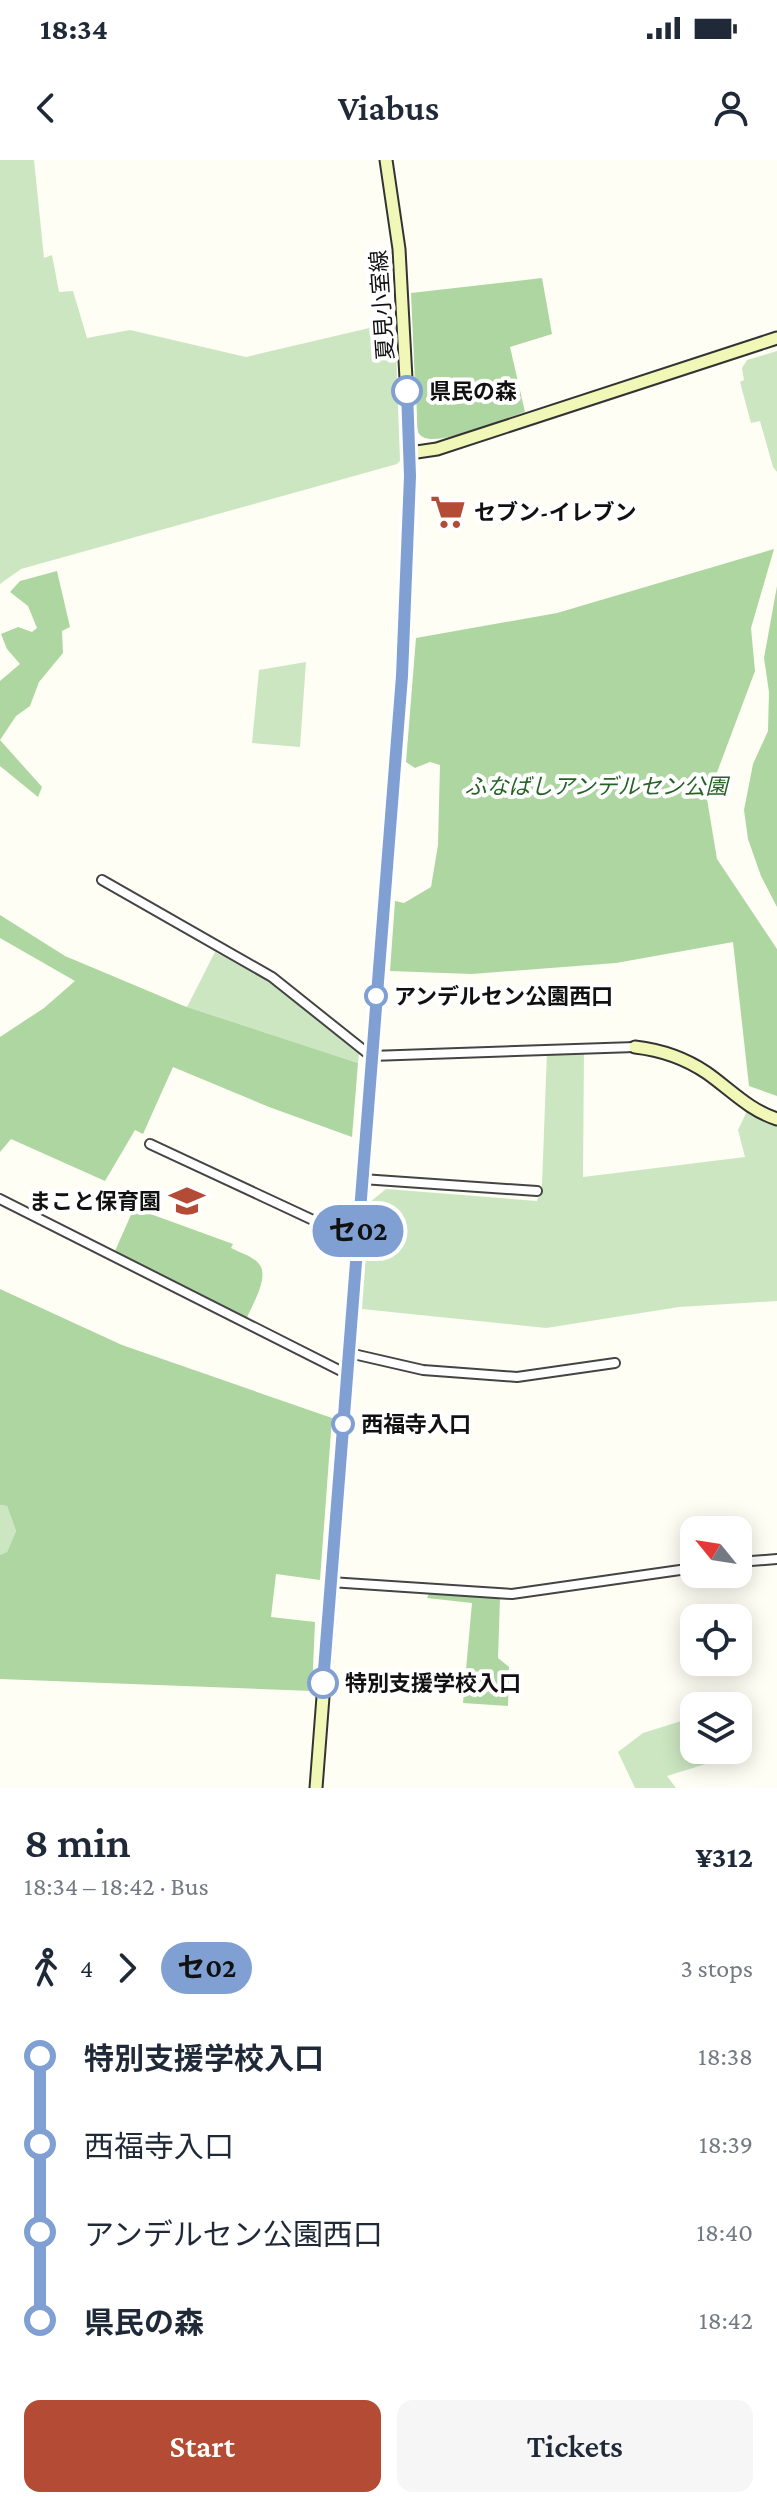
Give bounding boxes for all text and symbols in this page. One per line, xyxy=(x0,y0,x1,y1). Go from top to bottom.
text: 18:34 xyxy=(40,12,108,45)
icon: back xyxy=(24,86,68,130)
icon: person xyxy=(709,86,753,130)
text: Viabus xyxy=(338,88,439,128)
street label: 夏見小室線 xyxy=(366,249,398,361)
marker: 県民の森 xyxy=(392,376,422,406)
place label: 県民の森 xyxy=(429,379,517,404)
supermarket icon: セブン-イレブン xyxy=(429,493,467,531)
place label: セブン-イレブン xyxy=(474,500,636,525)
park label: ふなばしアンデルセン公園 xyxy=(464,774,731,799)
place label: アンデルセン公園西口 xyxy=(394,984,613,1009)
marker: アンデルセン公園西口 xyxy=(365,985,387,1007)
school or university icon: まこと保育園 xyxy=(168,1182,206,1220)
place label: まこと保育園 xyxy=(29,1189,161,1214)
line badge: セ02 xyxy=(312,1205,404,1257)
text: セ02 xyxy=(328,1215,388,1246)
place label: 西福寺入口 xyxy=(361,1412,471,1437)
marker: 西福寺入口 xyxy=(332,1413,354,1435)
north arrow xyxy=(680,1516,752,1588)
map controls xyxy=(680,1516,752,1764)
button: locate xyxy=(680,1604,752,1676)
marker: 特別支援学校入口 xyxy=(308,1668,338,1698)
place label: 特別支援学校入口 xyxy=(345,1671,521,1696)
button: layers xyxy=(680,1692,752,1764)
text: 8 min xyxy=(24,1818,131,1866)
text: ¥312 xyxy=(696,1840,753,1873)
text: 18:34 – 18:42 · Bus xyxy=(24,1872,209,1901)
icon: walk xyxy=(24,1946,68,1990)
icon: forward xyxy=(105,1946,149,1990)
text: セ02 xyxy=(177,1952,236,1983)
text: 4 xyxy=(80,1954,93,1983)
text: 3 stops xyxy=(680,1954,753,1983)
text: 特別支援学校入口 xyxy=(84,2042,324,2075)
text: 18:38 xyxy=(698,2042,753,2071)
text: 西福寺入口 xyxy=(84,2130,234,2163)
text: 18:39 xyxy=(699,2130,753,2159)
text: アンデルセン公園西口 xyxy=(84,2218,383,2251)
text: 18:40 xyxy=(696,2218,753,2247)
text: 県民の森 xyxy=(84,2306,204,2339)
text: 18:42 xyxy=(699,2306,753,2335)
button: Start xyxy=(24,2400,381,2492)
button: Tickets xyxy=(397,2400,753,2492)

